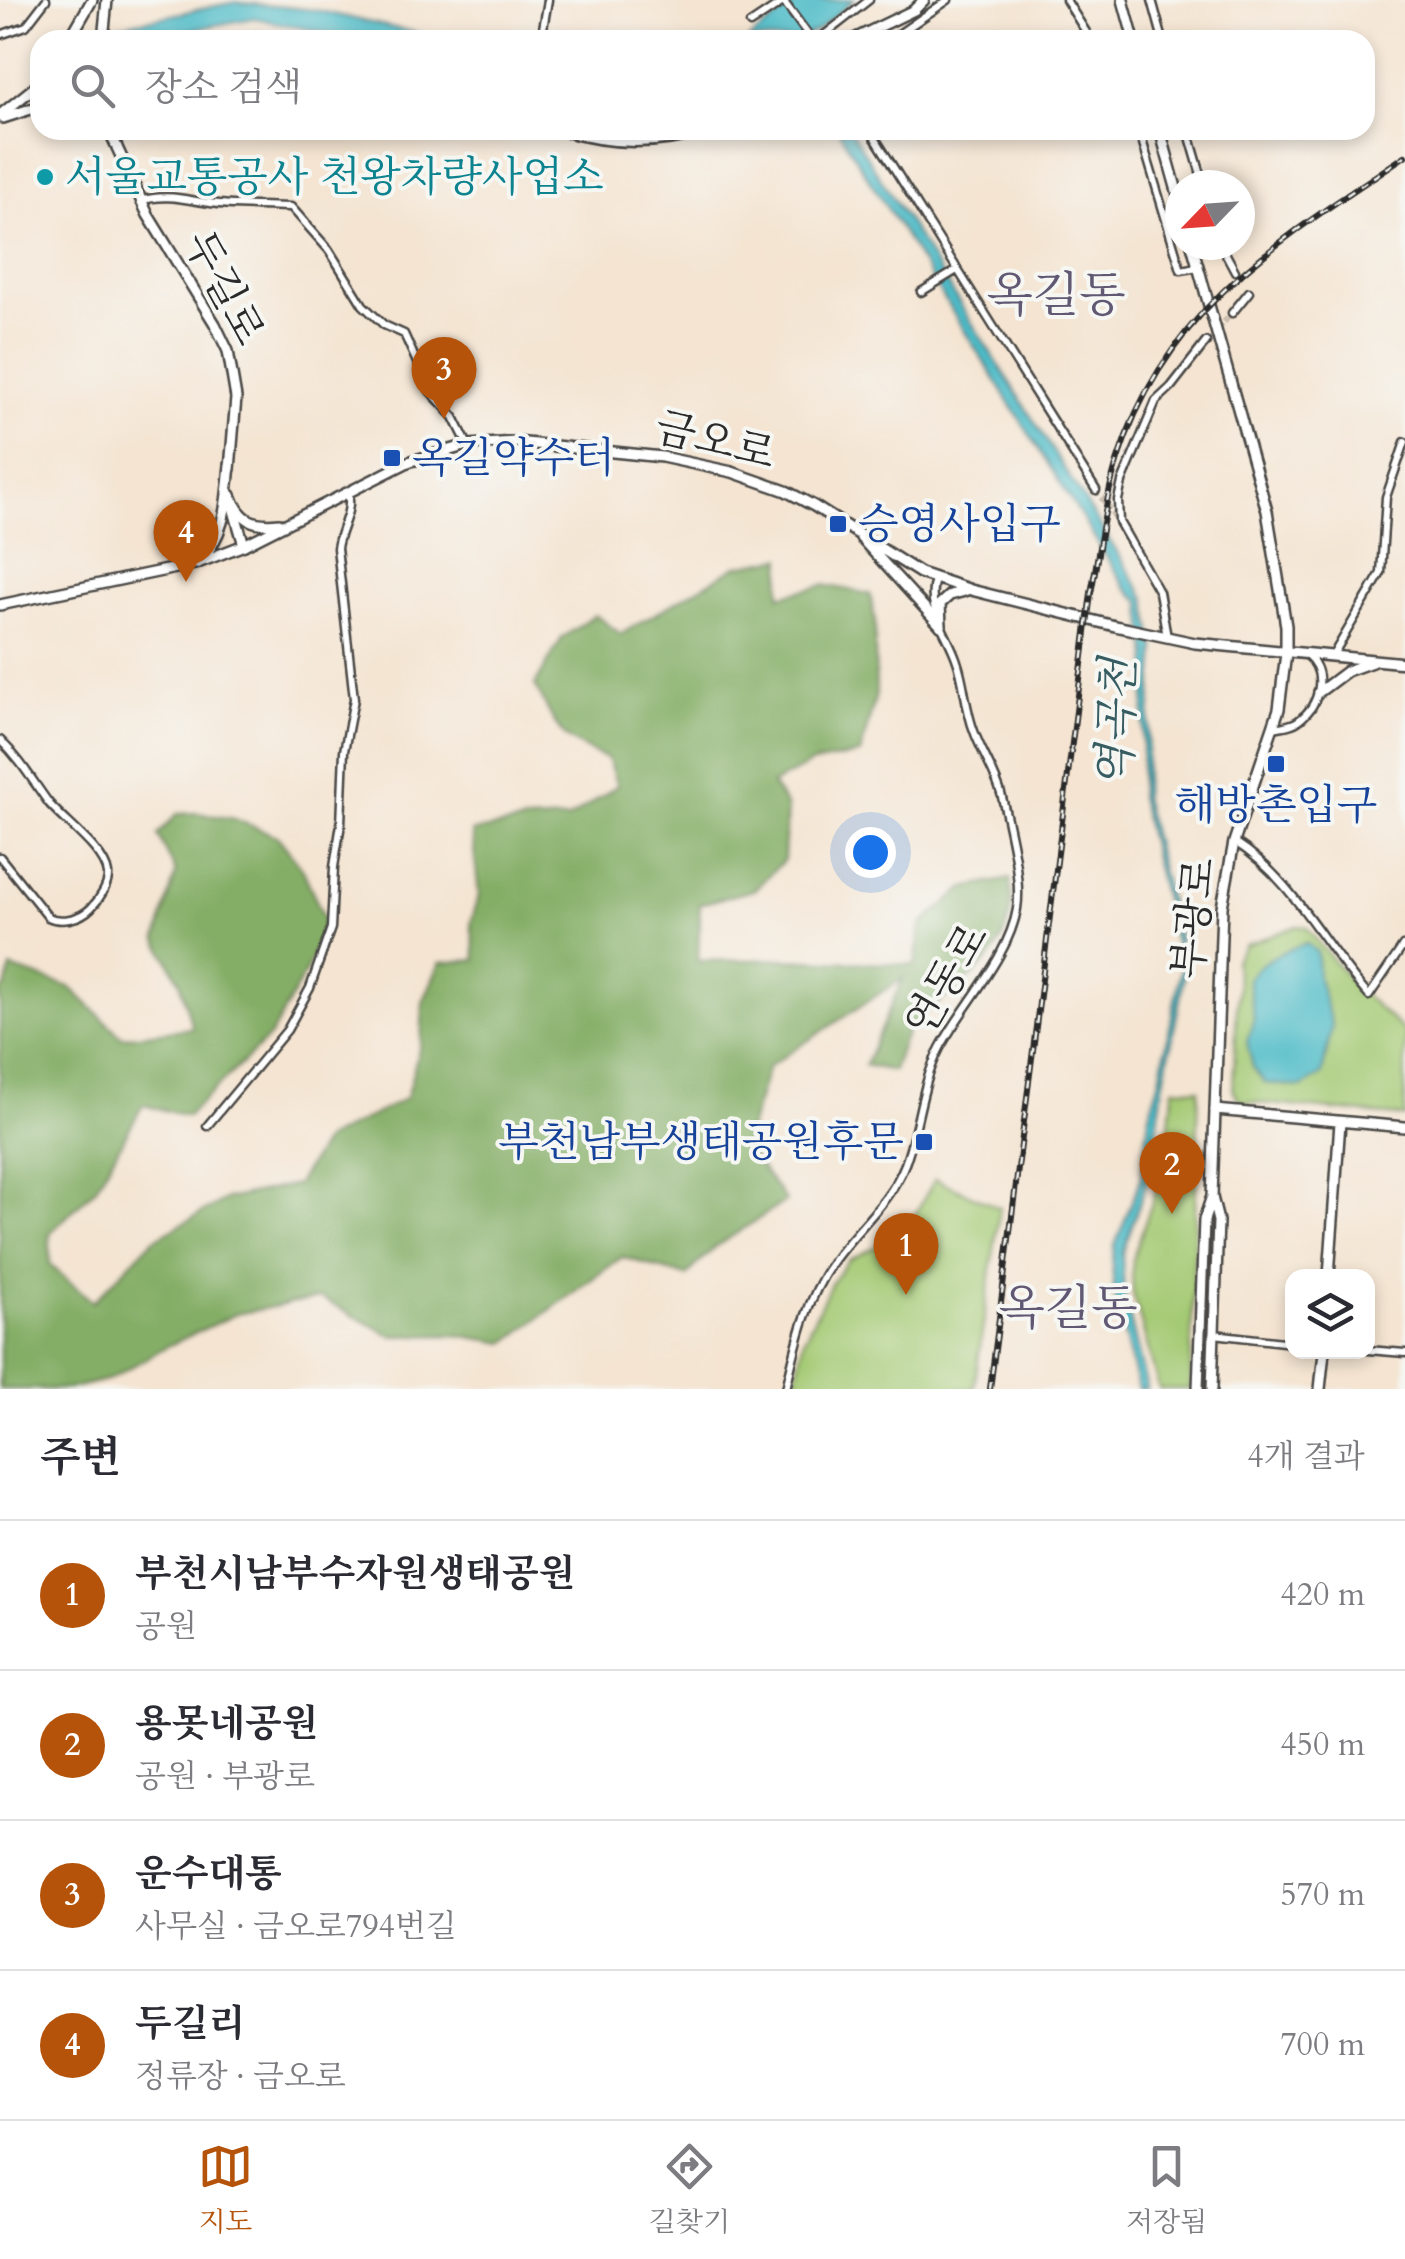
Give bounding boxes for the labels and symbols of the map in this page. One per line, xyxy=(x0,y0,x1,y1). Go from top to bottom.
place label: 서울교통공사 천왕차량사업소 xyxy=(65,149,604,206)
marker: 서울교통공사 천왕차량사업소 xyxy=(34,166,56,188)
north arrow xyxy=(1165,170,1255,260)
street label: 두길로 xyxy=(170,221,278,355)
district label: 옥길동 xyxy=(986,263,1126,328)
pin: 3 xyxy=(412,336,476,419)
street label: 금오로 xyxy=(649,399,781,483)
place label: 옥길약수터 xyxy=(412,430,615,487)
marker: 옥길약수터 xyxy=(381,447,403,469)
place label: 승영사입구 xyxy=(858,496,1061,553)
pin: 4 xyxy=(154,500,218,582)
marker: 승영사입구 xyxy=(827,513,849,535)
water label: 역곡천 xyxy=(1084,653,1150,789)
marker: 해방촌입구 xyxy=(1265,753,1287,775)
place label: 해방촌입구 xyxy=(1175,777,1377,834)
your location xyxy=(845,827,896,878)
street label: 부광로 xyxy=(1159,854,1229,982)
street label: 연동로 xyxy=(892,913,1002,1047)
place label: 부천남부생태공원후문 xyxy=(498,1114,904,1171)
marker: 부천남부생태공원후문 xyxy=(913,1131,935,1153)
pin: 2 xyxy=(1140,1132,1204,1214)
pin: 1 xyxy=(874,1212,938,1295)
district label: 옥길동 xyxy=(998,1276,1138,1341)

